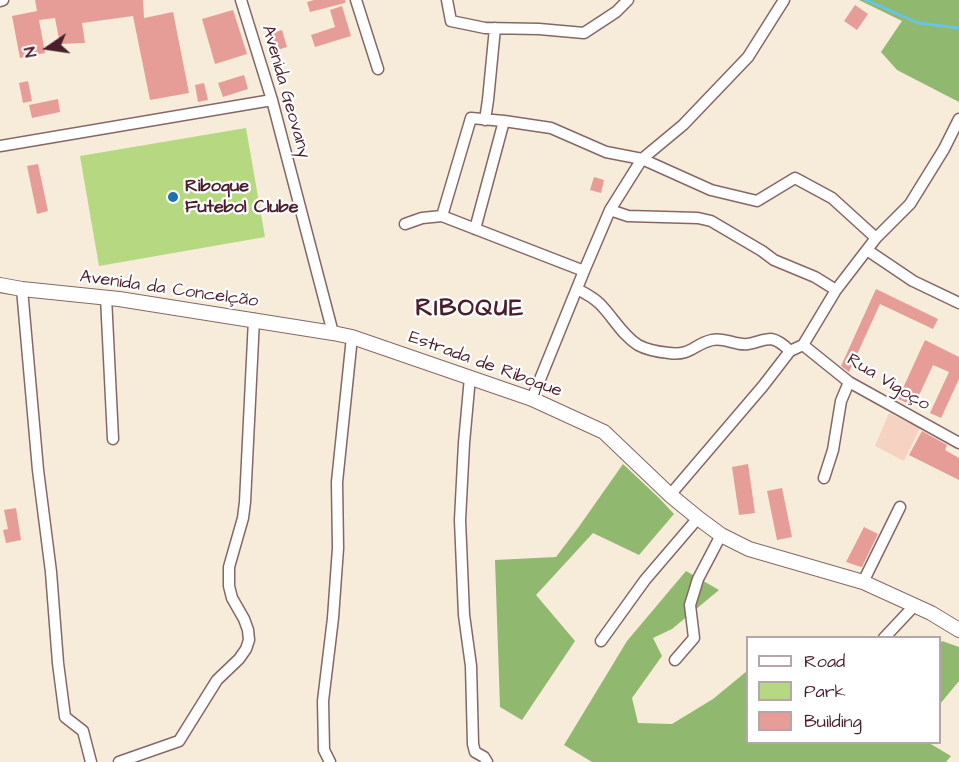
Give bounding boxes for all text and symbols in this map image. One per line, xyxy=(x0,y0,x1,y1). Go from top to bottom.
north arrow xyxy=(18,18,78,78)
street label: Avenida Geovany xyxy=(256,23,314,161)
text: N xyxy=(19,45,42,59)
place label: Riboque Futebol Clube xyxy=(185,176,298,219)
marker: Riboque Futebol Clube xyxy=(166,190,180,204)
street label: Avenida da Concelção xyxy=(78,267,260,313)
district label: RIBOQUE xyxy=(415,296,525,324)
street label: Estrada de Riboque xyxy=(405,327,565,403)
street label: Rua Vigoço xyxy=(842,350,934,416)
legend xyxy=(746,636,941,744)
text: Road xyxy=(804,649,845,674)
text: Park xyxy=(804,679,846,704)
text: Building xyxy=(804,709,862,734)

